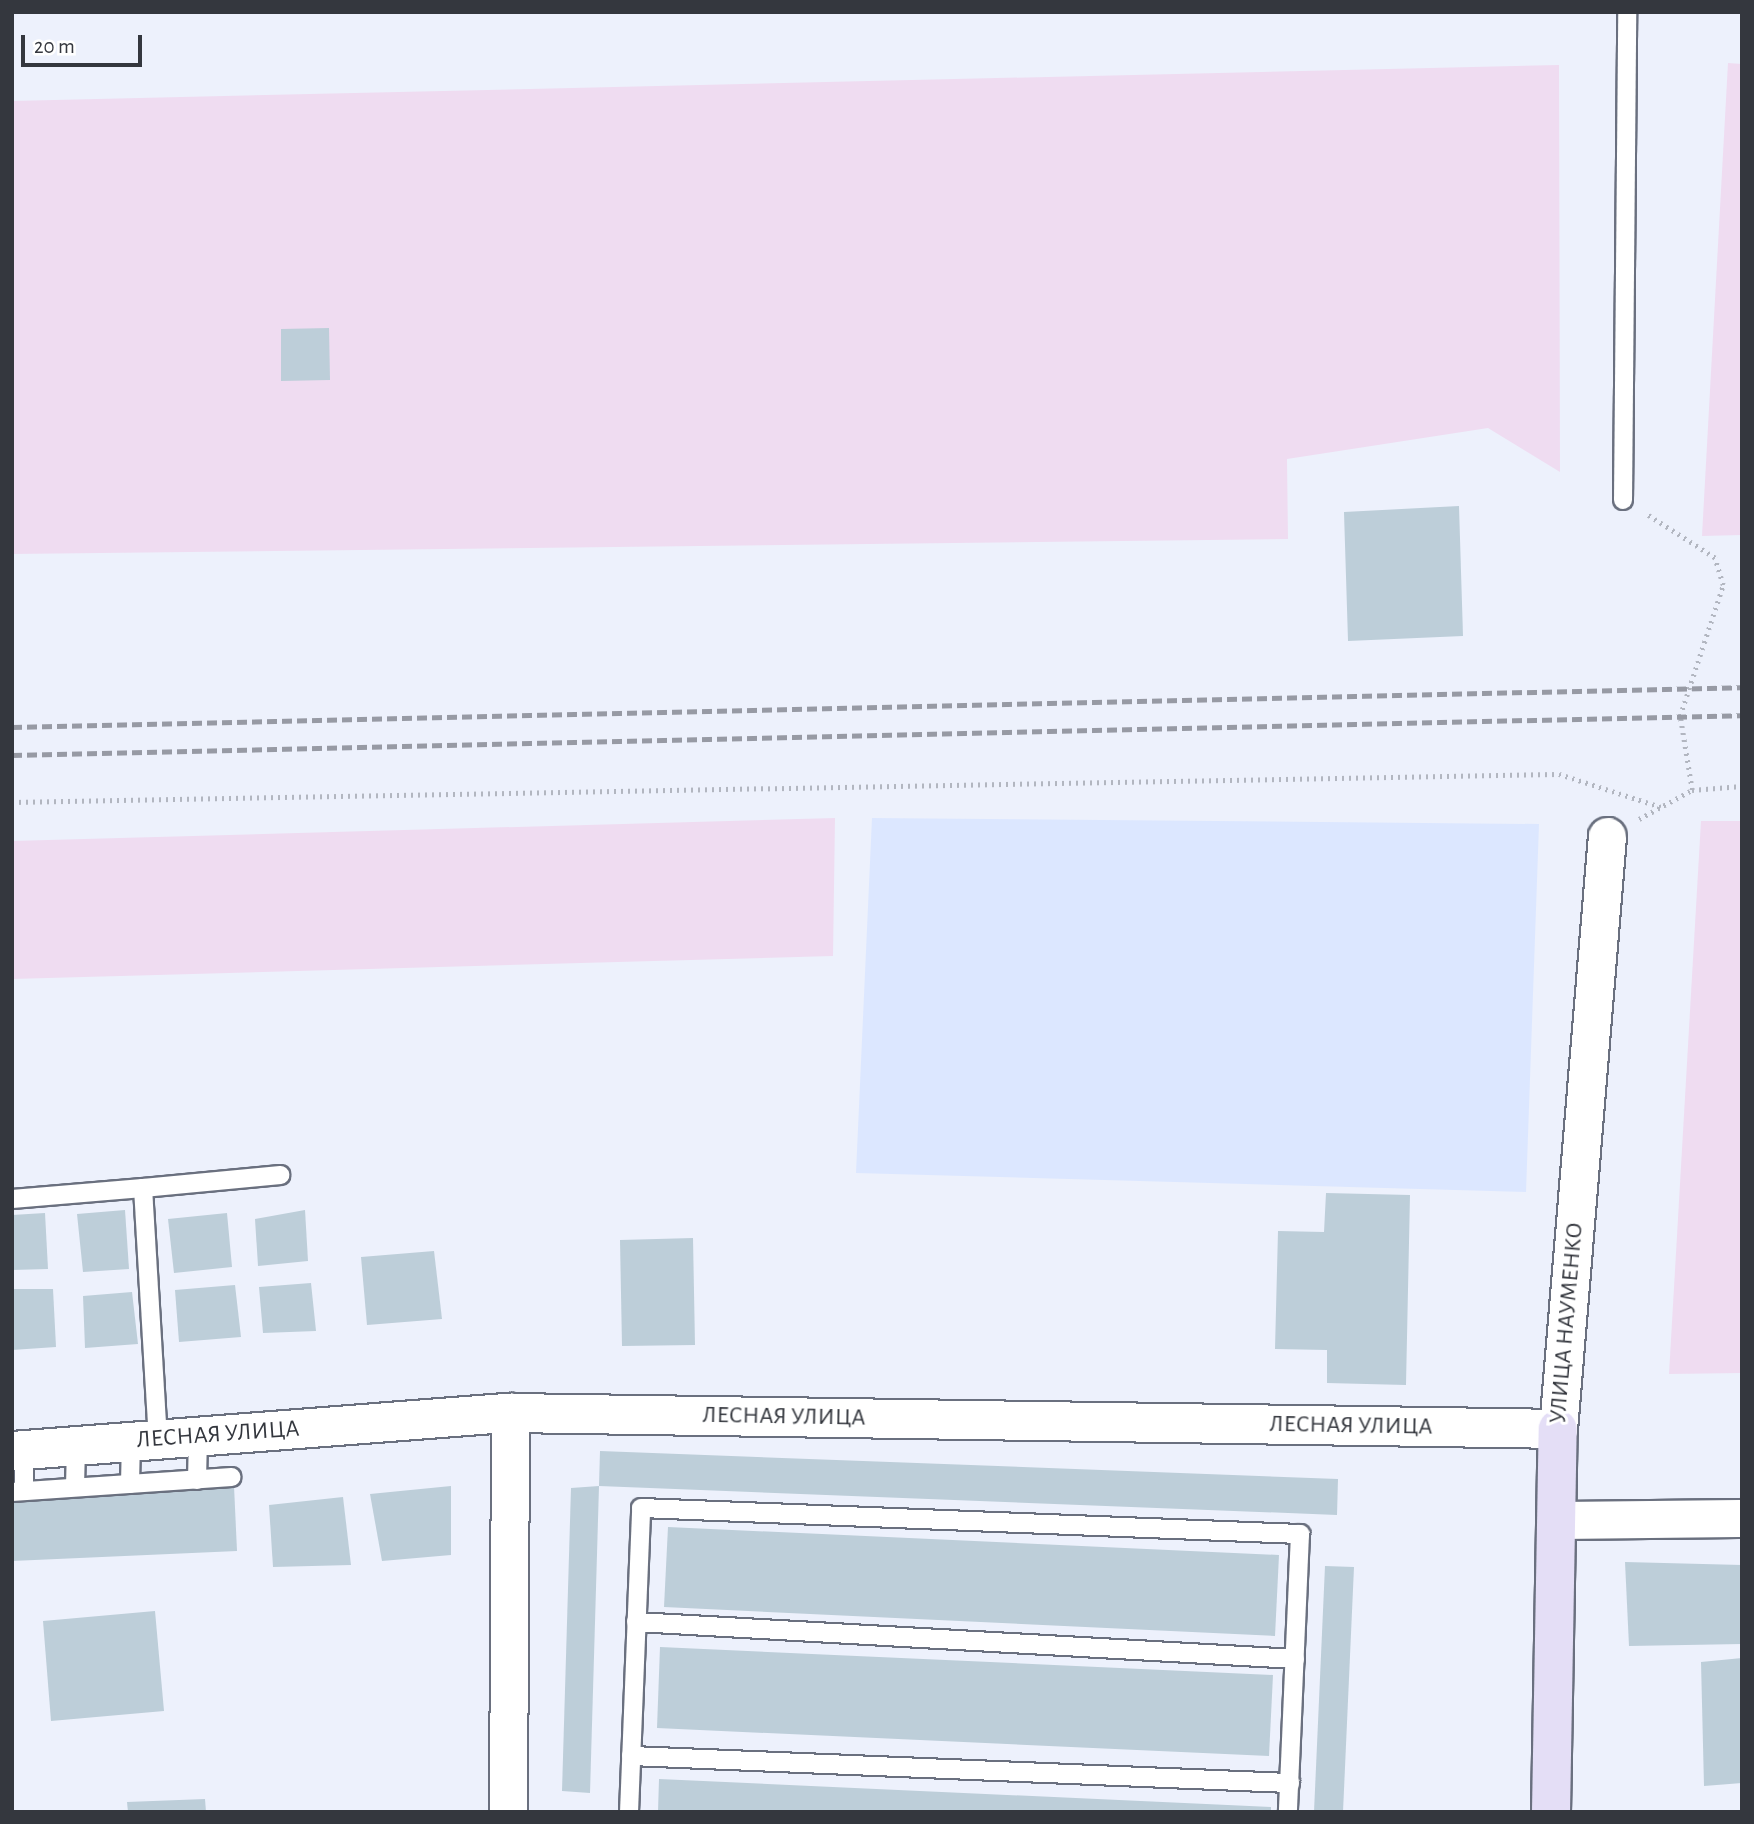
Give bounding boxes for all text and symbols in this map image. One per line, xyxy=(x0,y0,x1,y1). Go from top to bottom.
scale bar xyxy=(24,21,145,65)
text: 20 m xyxy=(34,36,75,57)
street label: УЛИЦА НАУМЕНКО xyxy=(1544,1221,1590,1425)
street label: ЛЕСНАЯ УЛИЦА xyxy=(702,1401,866,1433)
street label: ЛЕСНАЯ УЛИЦА xyxy=(1269,1410,1433,1442)
street label: ЛЕСНАЯ УЛИЦА xyxy=(136,1415,300,1455)

